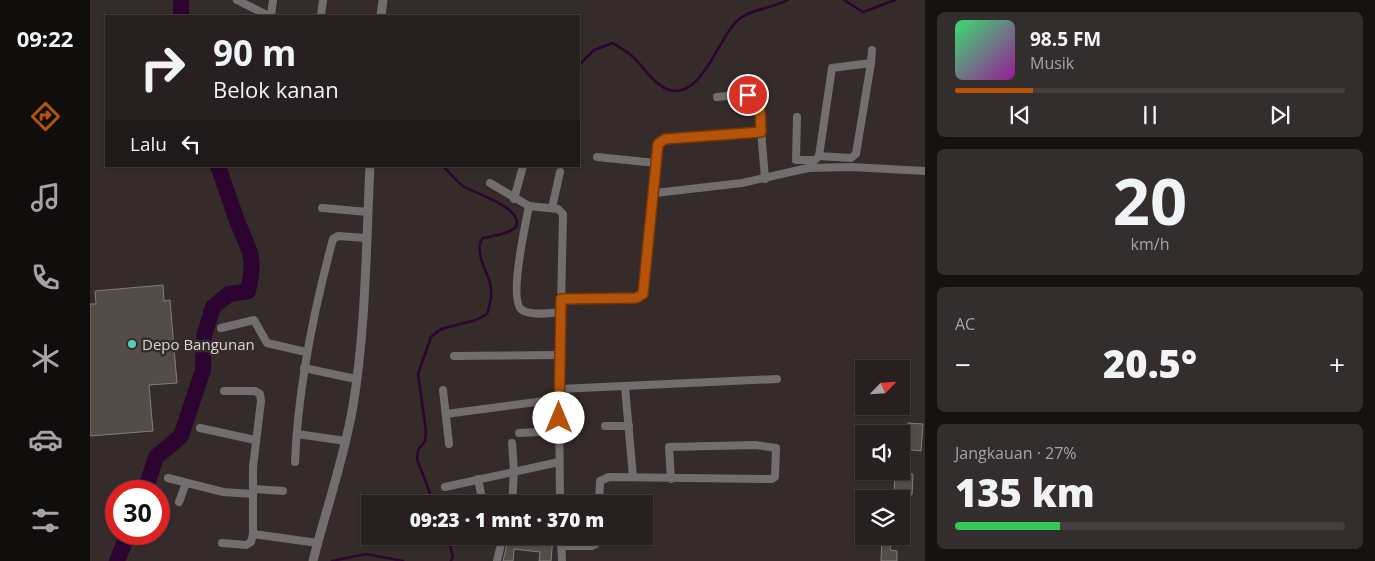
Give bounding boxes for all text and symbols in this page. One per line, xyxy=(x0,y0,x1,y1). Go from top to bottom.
text: 09:22 xyxy=(17,23,73,53)
text: 98.5 FM xyxy=(1030,26,1101,52)
text: 90 m xyxy=(213,29,296,76)
icon: right xyxy=(130,35,195,100)
text: Musik xyxy=(1030,52,1074,74)
text: Belok kanan xyxy=(213,74,339,104)
pin xyxy=(727,74,769,116)
icon: arrive xyxy=(734,81,762,109)
icon: directions xyxy=(28,99,63,134)
icon: previous xyxy=(1006,101,1034,129)
icon: pause xyxy=(1136,101,1164,129)
icon: next xyxy=(1266,101,1294,129)
icon: left xyxy=(177,130,205,158)
text: Lalu xyxy=(130,131,167,157)
text: 20 xyxy=(1113,156,1187,244)
icon: music xyxy=(28,180,63,215)
text: km/h xyxy=(1131,233,1169,255)
icon: phone xyxy=(28,260,63,295)
text: AC xyxy=(955,313,975,335)
place label: Depo Bangunan xyxy=(142,334,255,354)
text: 20.5° xyxy=(1103,337,1197,389)
marker: Depo Bangunan xyxy=(126,338,138,350)
icon: climate xyxy=(28,341,63,376)
text: − xyxy=(955,345,971,383)
text: + xyxy=(1329,345,1345,383)
north arrow xyxy=(855,360,910,415)
map controls xyxy=(855,360,910,545)
position arrow xyxy=(532,391,584,443)
icon: car xyxy=(28,422,63,457)
button: sound xyxy=(855,425,910,480)
text: Jangkauan · 27% xyxy=(955,442,1077,464)
text: 135 km xyxy=(955,466,1095,518)
speed limit sign: 30 xyxy=(105,480,170,545)
button: layers xyxy=(855,490,910,545)
icon: filters xyxy=(28,503,63,538)
text: 09:23 · 1 mnt · 370 m xyxy=(410,507,604,533)

